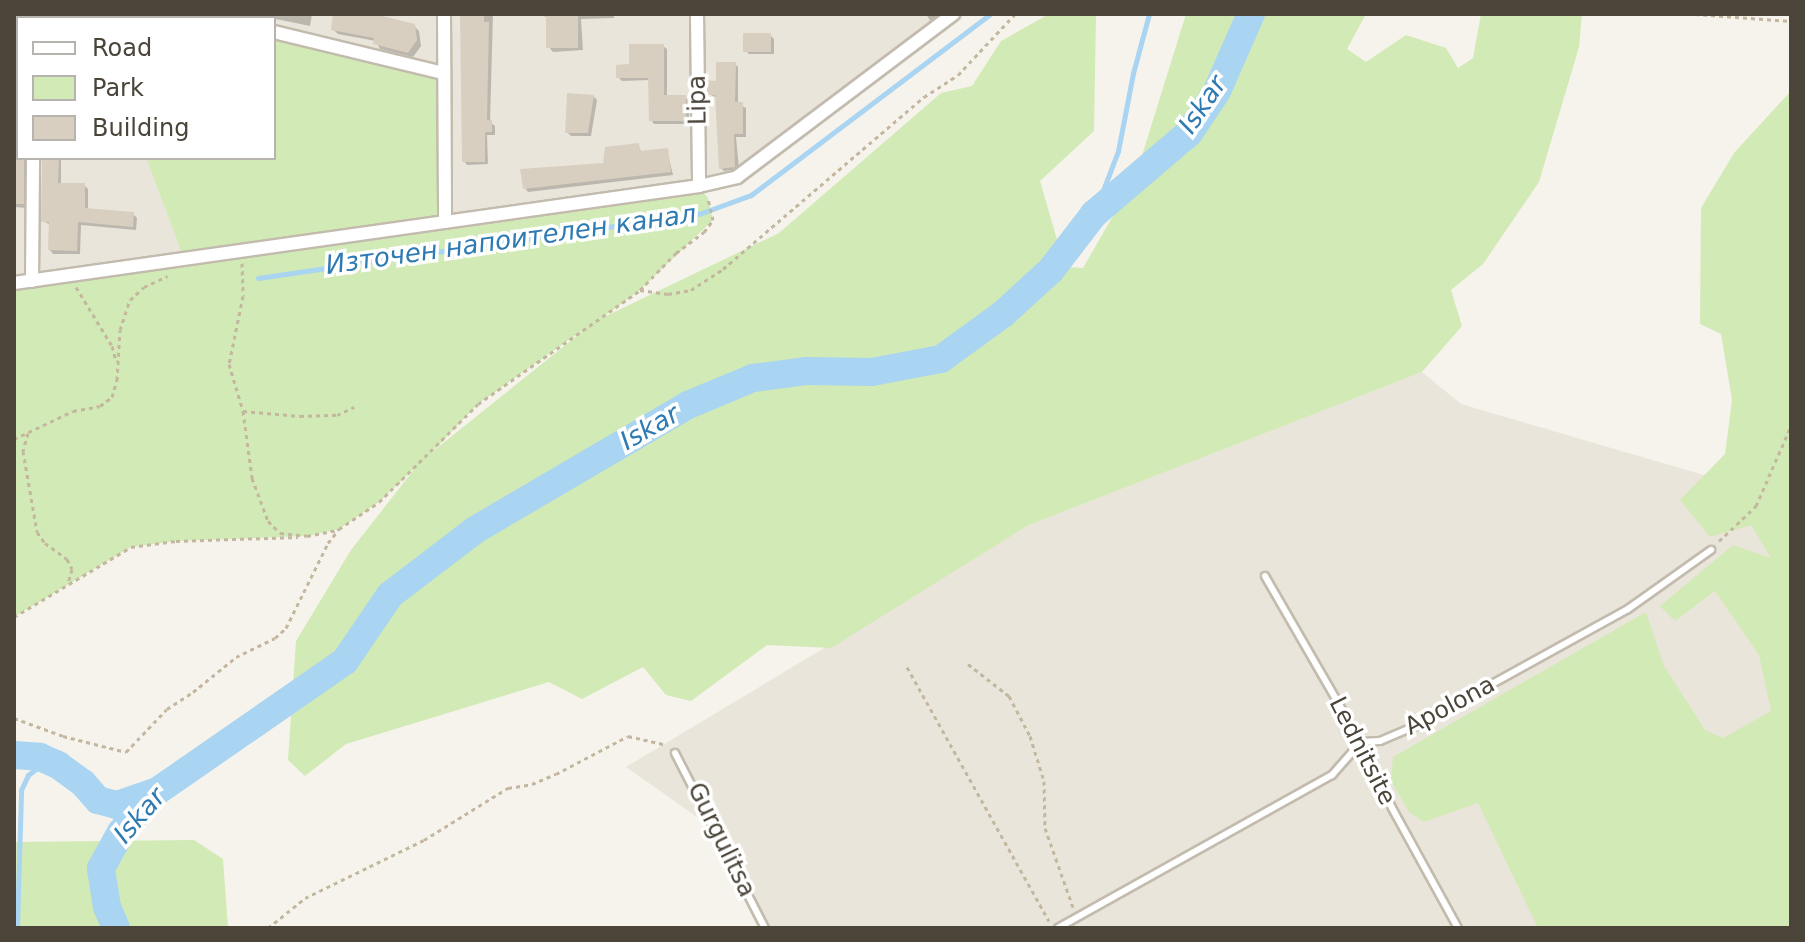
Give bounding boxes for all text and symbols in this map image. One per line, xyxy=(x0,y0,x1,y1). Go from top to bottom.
legend xyxy=(16,16,276,160)
text: Road xyxy=(92,34,152,62)
water label: Iskar xyxy=(1172,70,1234,140)
text: Park xyxy=(92,74,144,102)
street label: Lipa xyxy=(683,75,713,125)
text: Building xyxy=(92,114,189,142)
water label: Източен напоителен канал xyxy=(324,199,698,281)
water label: Iskar xyxy=(615,399,685,457)
street label: Apolona xyxy=(1400,670,1500,742)
street label: Lednitsite xyxy=(1322,692,1402,810)
street label: Gurgulitsa xyxy=(681,778,761,902)
water label: Iskar xyxy=(108,782,172,850)

